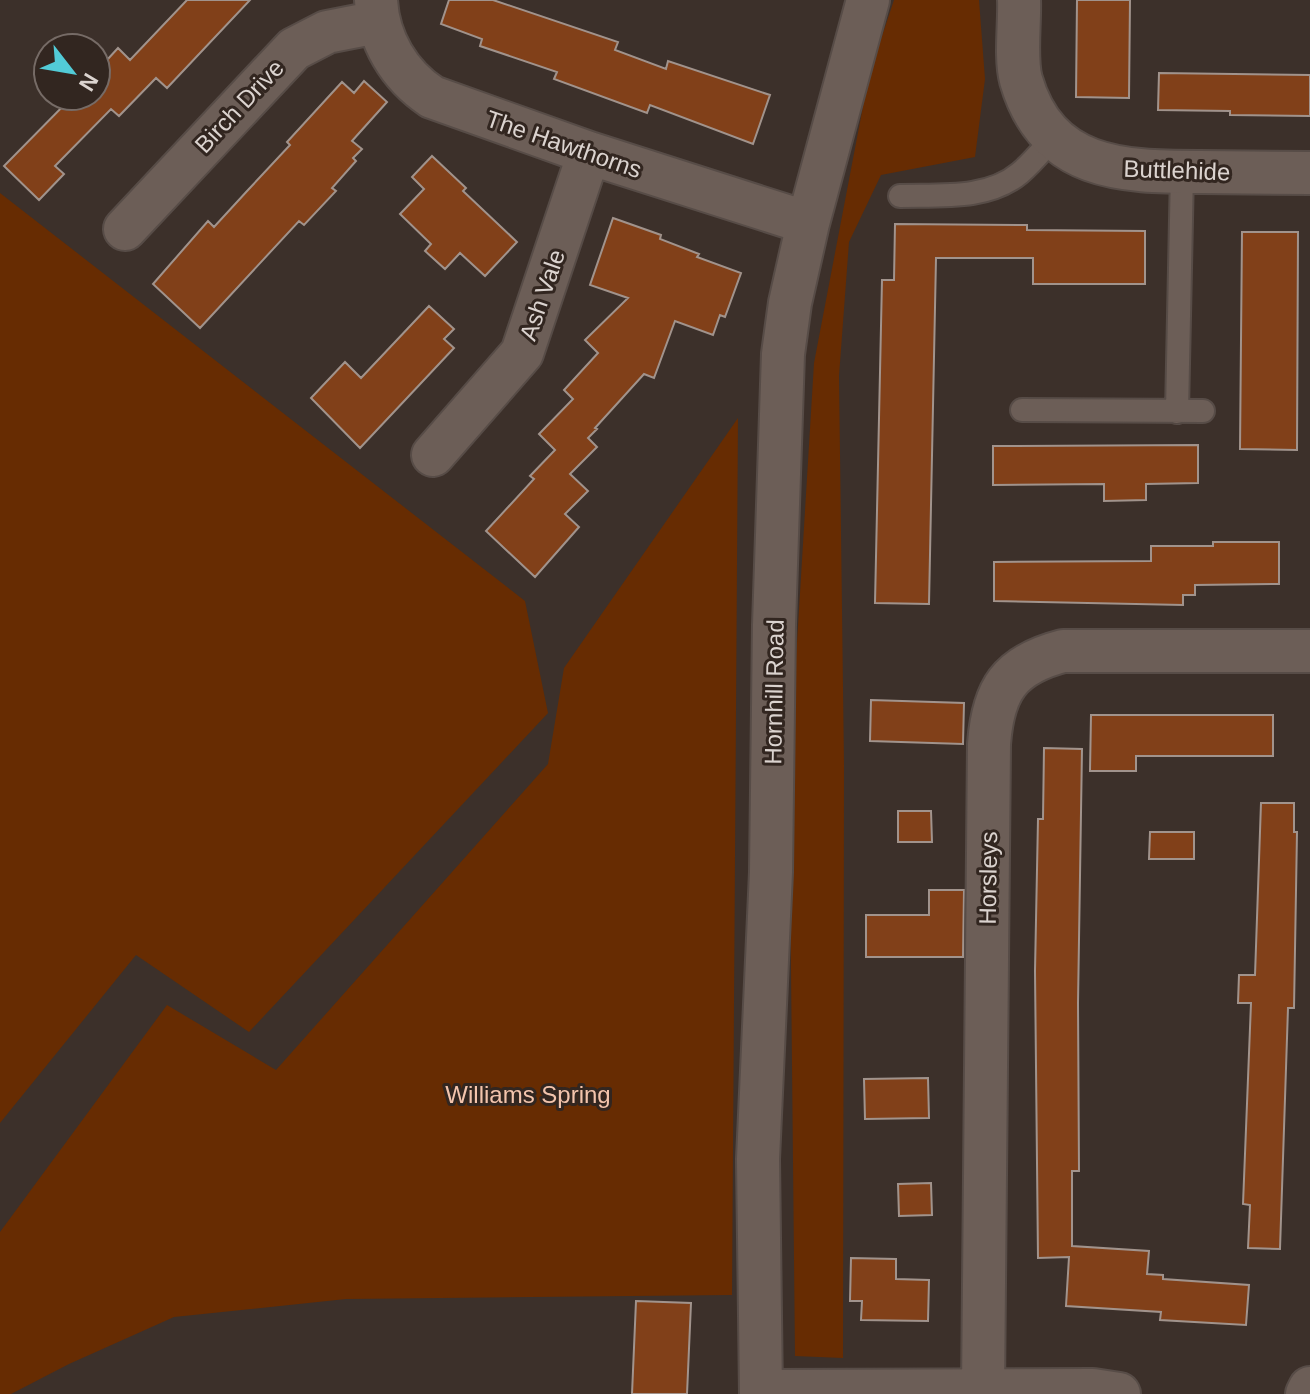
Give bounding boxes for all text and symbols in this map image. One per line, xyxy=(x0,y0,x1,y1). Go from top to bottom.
north arrow xyxy=(32,32,112,112)
street label: Birch Drive xyxy=(189,54,289,158)
text: N xyxy=(74,69,104,95)
street label: The Hawthorns xyxy=(483,105,645,183)
street label: Buttlehide xyxy=(1123,155,1231,185)
street label: Ash Vale xyxy=(514,246,570,344)
street label: Hornhill Road xyxy=(759,619,789,765)
street label: Horsleys xyxy=(974,831,1002,925)
park label: Williams Spring xyxy=(445,1081,611,1108)

